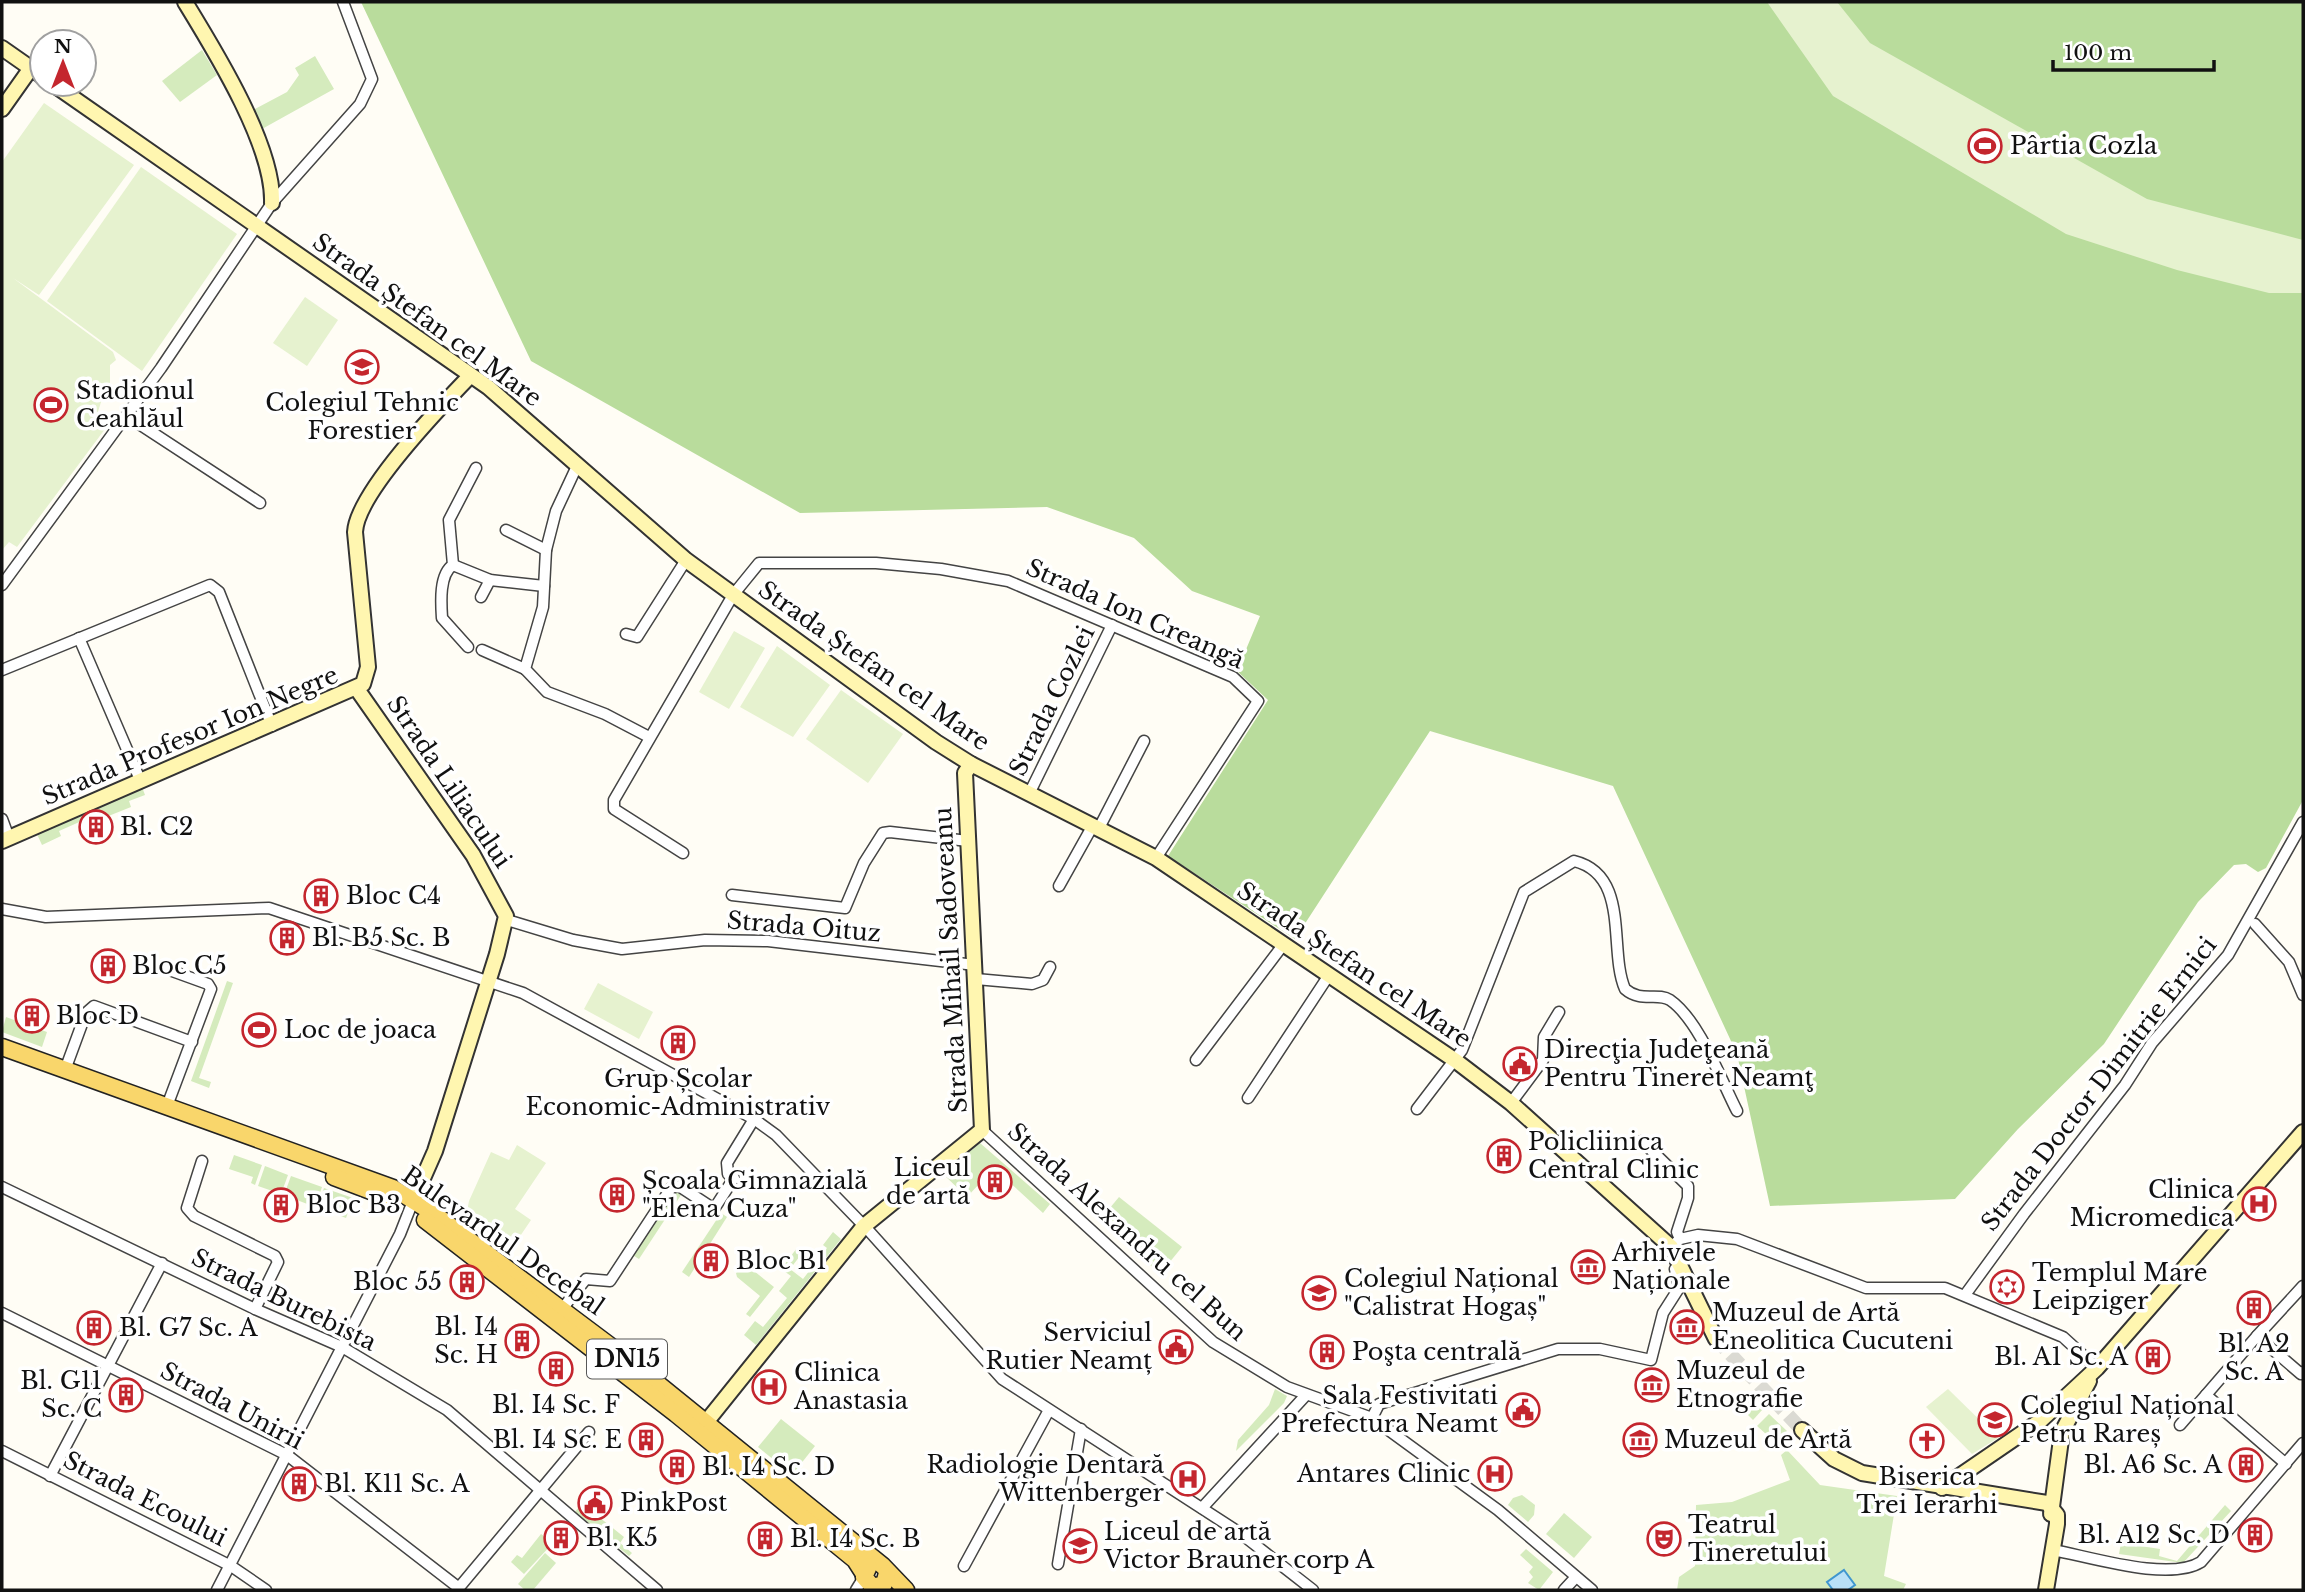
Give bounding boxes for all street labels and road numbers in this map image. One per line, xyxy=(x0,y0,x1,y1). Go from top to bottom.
street label: Strada Ștefan cel Mare xyxy=(307,227,547,412)
street label: Strada Ion Creangă xyxy=(1022,552,1249,675)
street label: Strada Ștefan cel Mare xyxy=(753,575,996,757)
street label: Strada Cozlei xyxy=(1003,621,1100,780)
street label: Strada Profesor Ion Negre xyxy=(37,660,342,811)
street label: Strada Liliacului xyxy=(381,690,518,873)
street label: Strada Mihail Sadoveanu xyxy=(928,806,973,1114)
street label: Strada Ștefan cel Mare xyxy=(1232,875,1477,1054)
street label: Strada Oituz xyxy=(726,905,882,948)
street label: Strada Doctor Dimitrie Ernici xyxy=(1975,931,2222,1236)
street label: Strada Alexandru cel Bun xyxy=(1002,1117,1253,1347)
street label: Bulevardul Decebal xyxy=(397,1160,610,1321)
street label: Strada Burebista xyxy=(187,1242,382,1357)
road number: DN15 xyxy=(587,1340,667,1378)
street label: Strada Unirii xyxy=(156,1356,309,1455)
street label: Strada Ecoului xyxy=(59,1445,232,1552)

